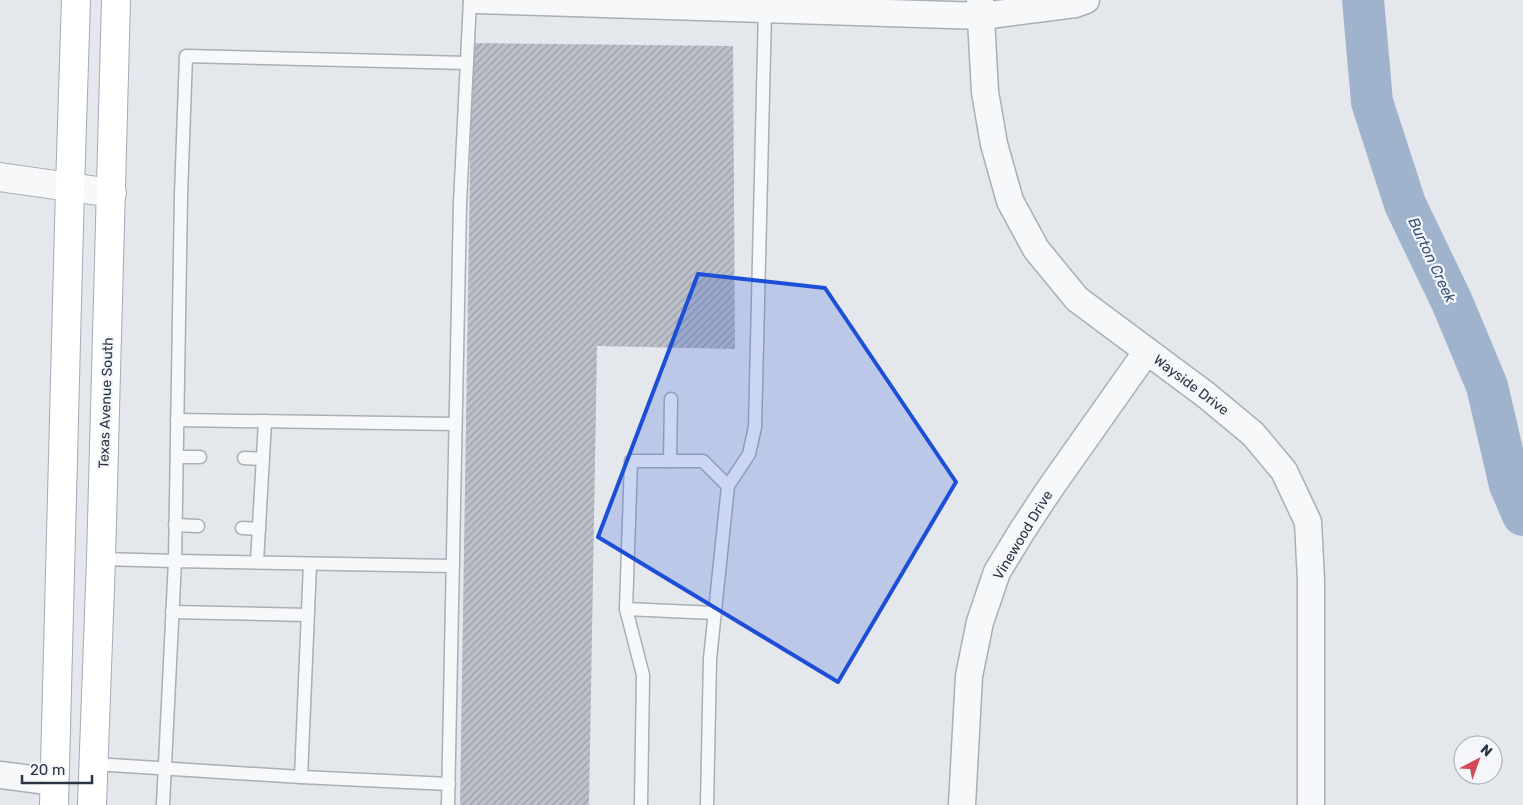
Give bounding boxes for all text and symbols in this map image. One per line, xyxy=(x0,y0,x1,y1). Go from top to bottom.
water label: Burton Creek xyxy=(1404,214,1460,306)
street label: Texas Avenue South xyxy=(95,337,117,469)
street label: Wayside Drive xyxy=(1150,351,1232,419)
street label: Vinewood Drive xyxy=(990,487,1056,583)
north arrow xyxy=(1453,735,1503,785)
text: N xyxy=(1477,741,1496,760)
scale bar xyxy=(22,752,92,784)
text: 20 m xyxy=(30,761,65,779)

